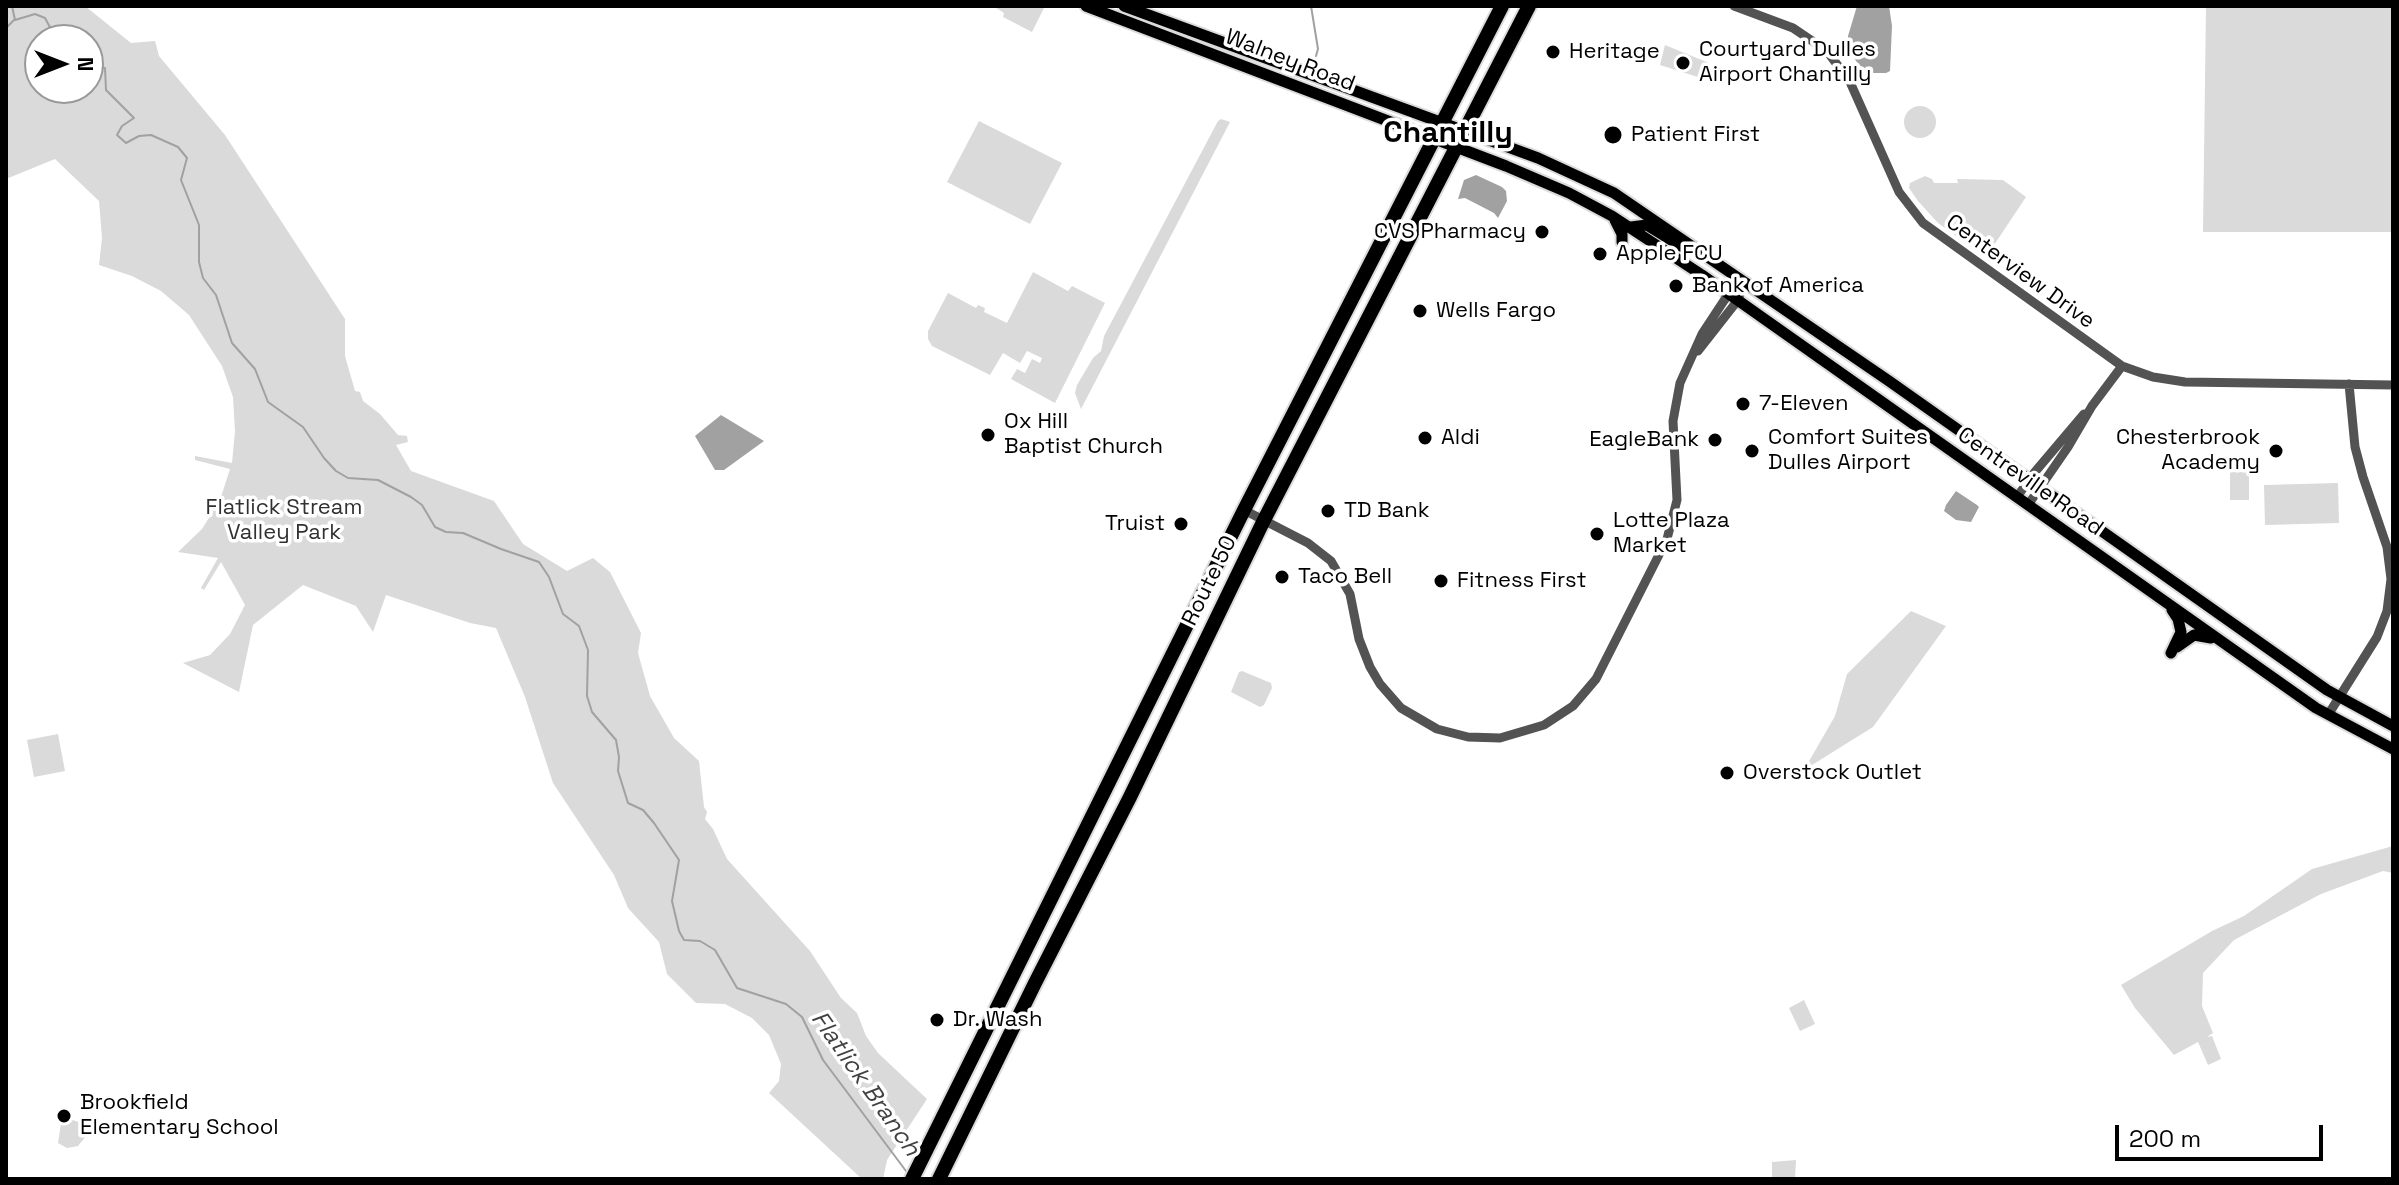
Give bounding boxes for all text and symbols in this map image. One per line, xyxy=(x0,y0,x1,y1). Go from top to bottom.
north arrow xyxy=(24,24,104,104)
street label: Walney Road xyxy=(1221,24,1359,98)
place label: Courtyard Dulles Airport Chantilly xyxy=(1699,37,1876,88)
place label: Heritage xyxy=(1569,39,1660,65)
marker: Heritage xyxy=(1544,43,1562,61)
marker: Courtyard Dulles Airport Chantilly xyxy=(1674,54,1692,72)
text: N xyxy=(72,57,100,71)
district label: Chantilly xyxy=(1383,116,1513,152)
place label: Patient First xyxy=(1631,122,1760,148)
marker: Patient First xyxy=(1602,124,1624,146)
street label: Centerview Drive xyxy=(1940,209,2100,335)
place label: CVS Pharmacy xyxy=(1374,219,1526,245)
marker: CVS Pharmacy xyxy=(1533,223,1551,241)
place label: Apple FCU xyxy=(1616,241,1723,267)
marker: Apple FCU xyxy=(1591,245,1609,263)
place label: Bank of America xyxy=(1692,273,1864,299)
marker: Bank of America xyxy=(1667,277,1685,295)
place label: Wells Fargo xyxy=(1436,298,1556,324)
marker: Wells Fargo xyxy=(1411,302,1429,320)
place label: 7-Eleven xyxy=(1759,391,1848,417)
marker: 7-Eleven xyxy=(1734,395,1752,413)
place label: Ox Hill Baptist Church xyxy=(1004,409,1163,460)
street label: Centreville Road xyxy=(1952,422,2108,542)
place label: Aldi xyxy=(1441,425,1480,451)
place label: Comfort Suites Dulles Airport xyxy=(1768,425,1928,476)
place label: Chesterbrook Academy xyxy=(2116,425,2260,476)
marker: Ox Hill Baptist Church xyxy=(979,426,997,444)
place label: EagleBank xyxy=(1589,427,1699,453)
marker: Aldi xyxy=(1416,429,1434,447)
marker: EagleBank xyxy=(1706,431,1724,449)
marker: Comfort Suites Dulles Airport xyxy=(1743,442,1761,460)
marker: Chesterbrook Academy xyxy=(2267,442,2285,460)
park label: Flatlick Stream Valley Park xyxy=(206,495,362,546)
place label: TD Bank xyxy=(1344,498,1430,524)
marker: TD Bank xyxy=(1319,502,1337,520)
place label: Lotte Plaza Market xyxy=(1613,508,1730,560)
place label: Truist xyxy=(1105,511,1165,537)
marker: Truist xyxy=(1172,515,1190,533)
marker: Lotte Plaza Market xyxy=(1588,525,1606,543)
street label: Route 50 xyxy=(1177,532,1243,630)
place label: Taco Bell xyxy=(1298,564,1392,590)
marker: Taco Bell xyxy=(1273,568,1291,586)
place label: Fitness First xyxy=(1457,568,1587,594)
marker: Fitness First xyxy=(1432,572,1450,590)
place label: Overstock Outlet xyxy=(1743,760,1922,786)
marker: Overstock Outlet xyxy=(1718,764,1736,782)
water label: Flatlick Branch xyxy=(804,1006,926,1162)
place label: Dr. Wash xyxy=(953,1007,1042,1033)
marker: Dr. Wash xyxy=(928,1011,946,1029)
place label: Brookfield Elementary School xyxy=(80,1090,279,1142)
marker: Brookfield Elementary School xyxy=(55,1107,73,1125)
scale bar xyxy=(2119,1109,2327,1159)
text: 200 m xyxy=(2129,1123,2201,1154)

